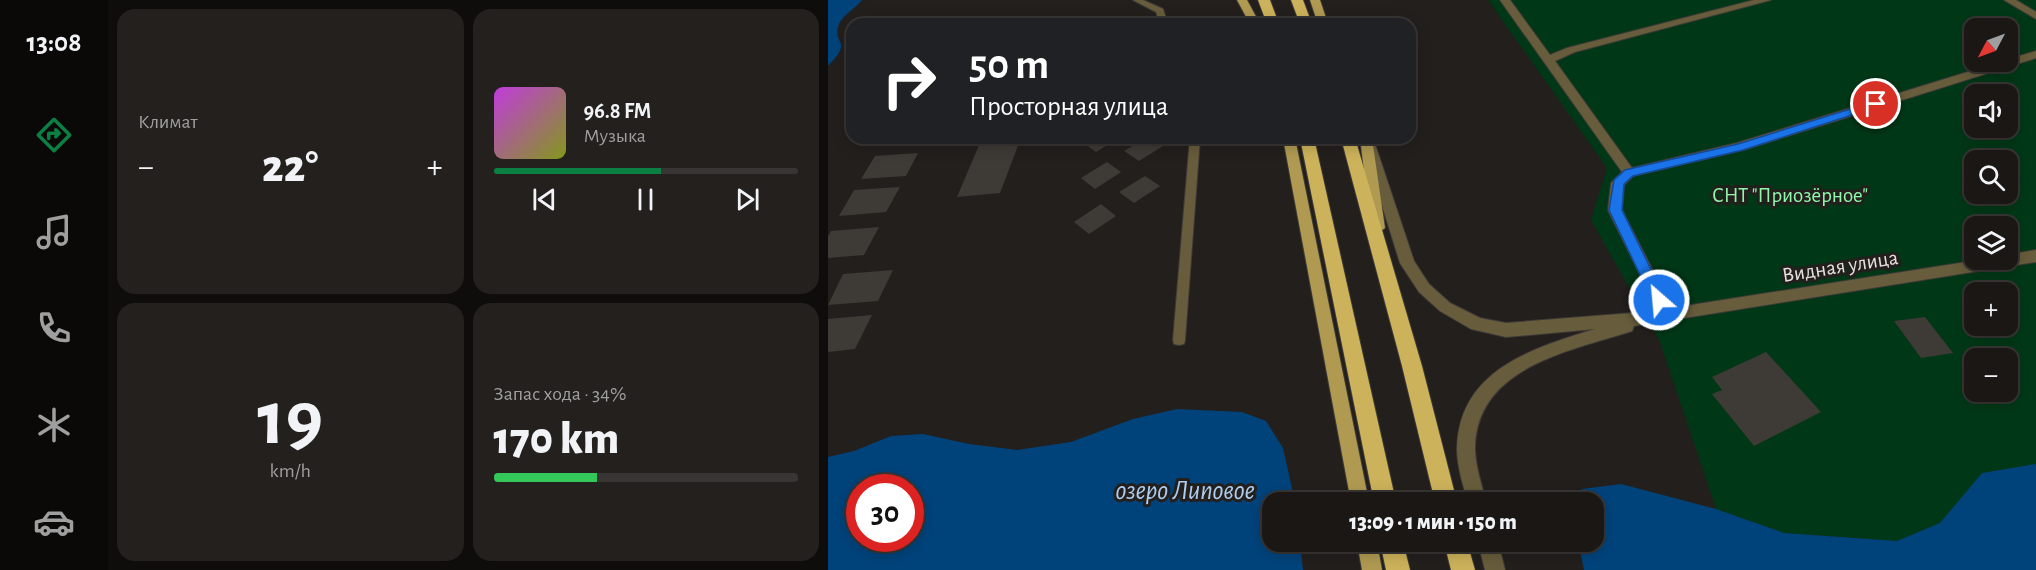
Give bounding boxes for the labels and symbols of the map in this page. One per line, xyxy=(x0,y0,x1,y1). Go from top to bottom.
north arrow xyxy=(1964,18,2018,72)
pin xyxy=(1850,78,1901,129)
park label: СНТ "Приозёрное" xyxy=(1712,185,1868,206)
street label: Видная улица xyxy=(1781,247,1900,286)
position arrow xyxy=(1627,268,1691,332)
speed limit sign: 30 xyxy=(846,474,924,552)
water label: озеро Липовое xyxy=(1115,477,1255,505)

